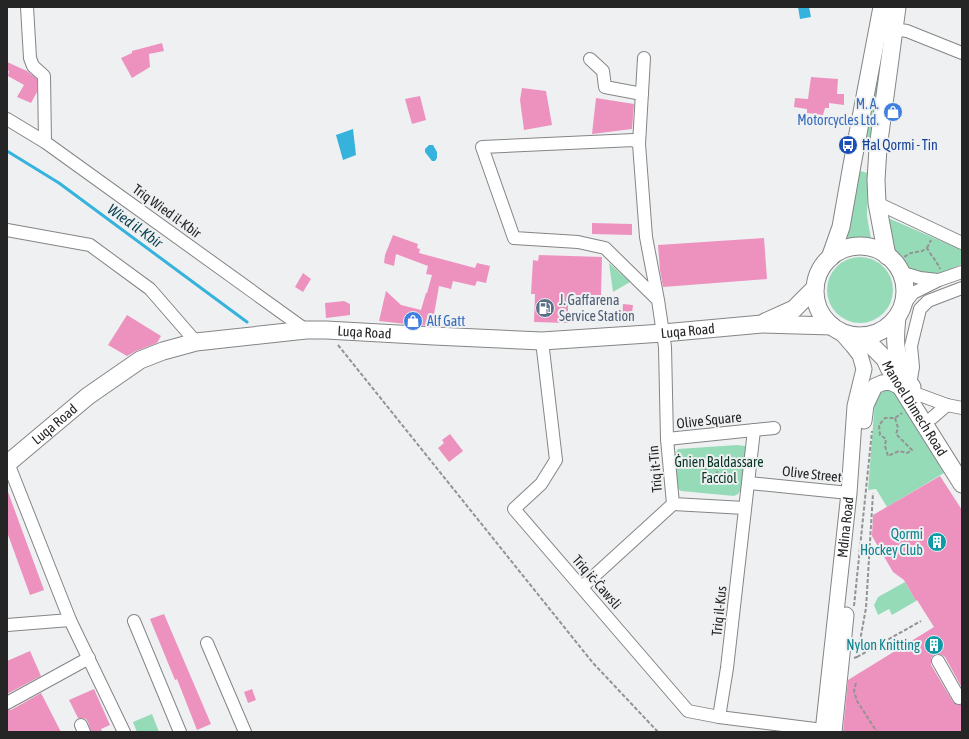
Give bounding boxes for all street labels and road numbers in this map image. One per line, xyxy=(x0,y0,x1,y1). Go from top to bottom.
street label: Triq Wied il-Kbir xyxy=(129,180,205,242)
street label: Luqa Road xyxy=(660,320,715,341)
street label: Luqa Road xyxy=(337,323,392,342)
street label: Manoel Dimech Road xyxy=(879,358,950,459)
street label: Luqa Road xyxy=(29,401,80,448)
street label: Olive Square xyxy=(676,409,742,431)
street label: Triq it-Tin xyxy=(645,445,665,493)
street label: Olive Street xyxy=(781,463,843,485)
street label: Mdina Road xyxy=(834,496,857,559)
street label: Triq iċ-Ċawsli xyxy=(569,552,625,612)
street label: Triq il-Kus xyxy=(708,585,730,637)

